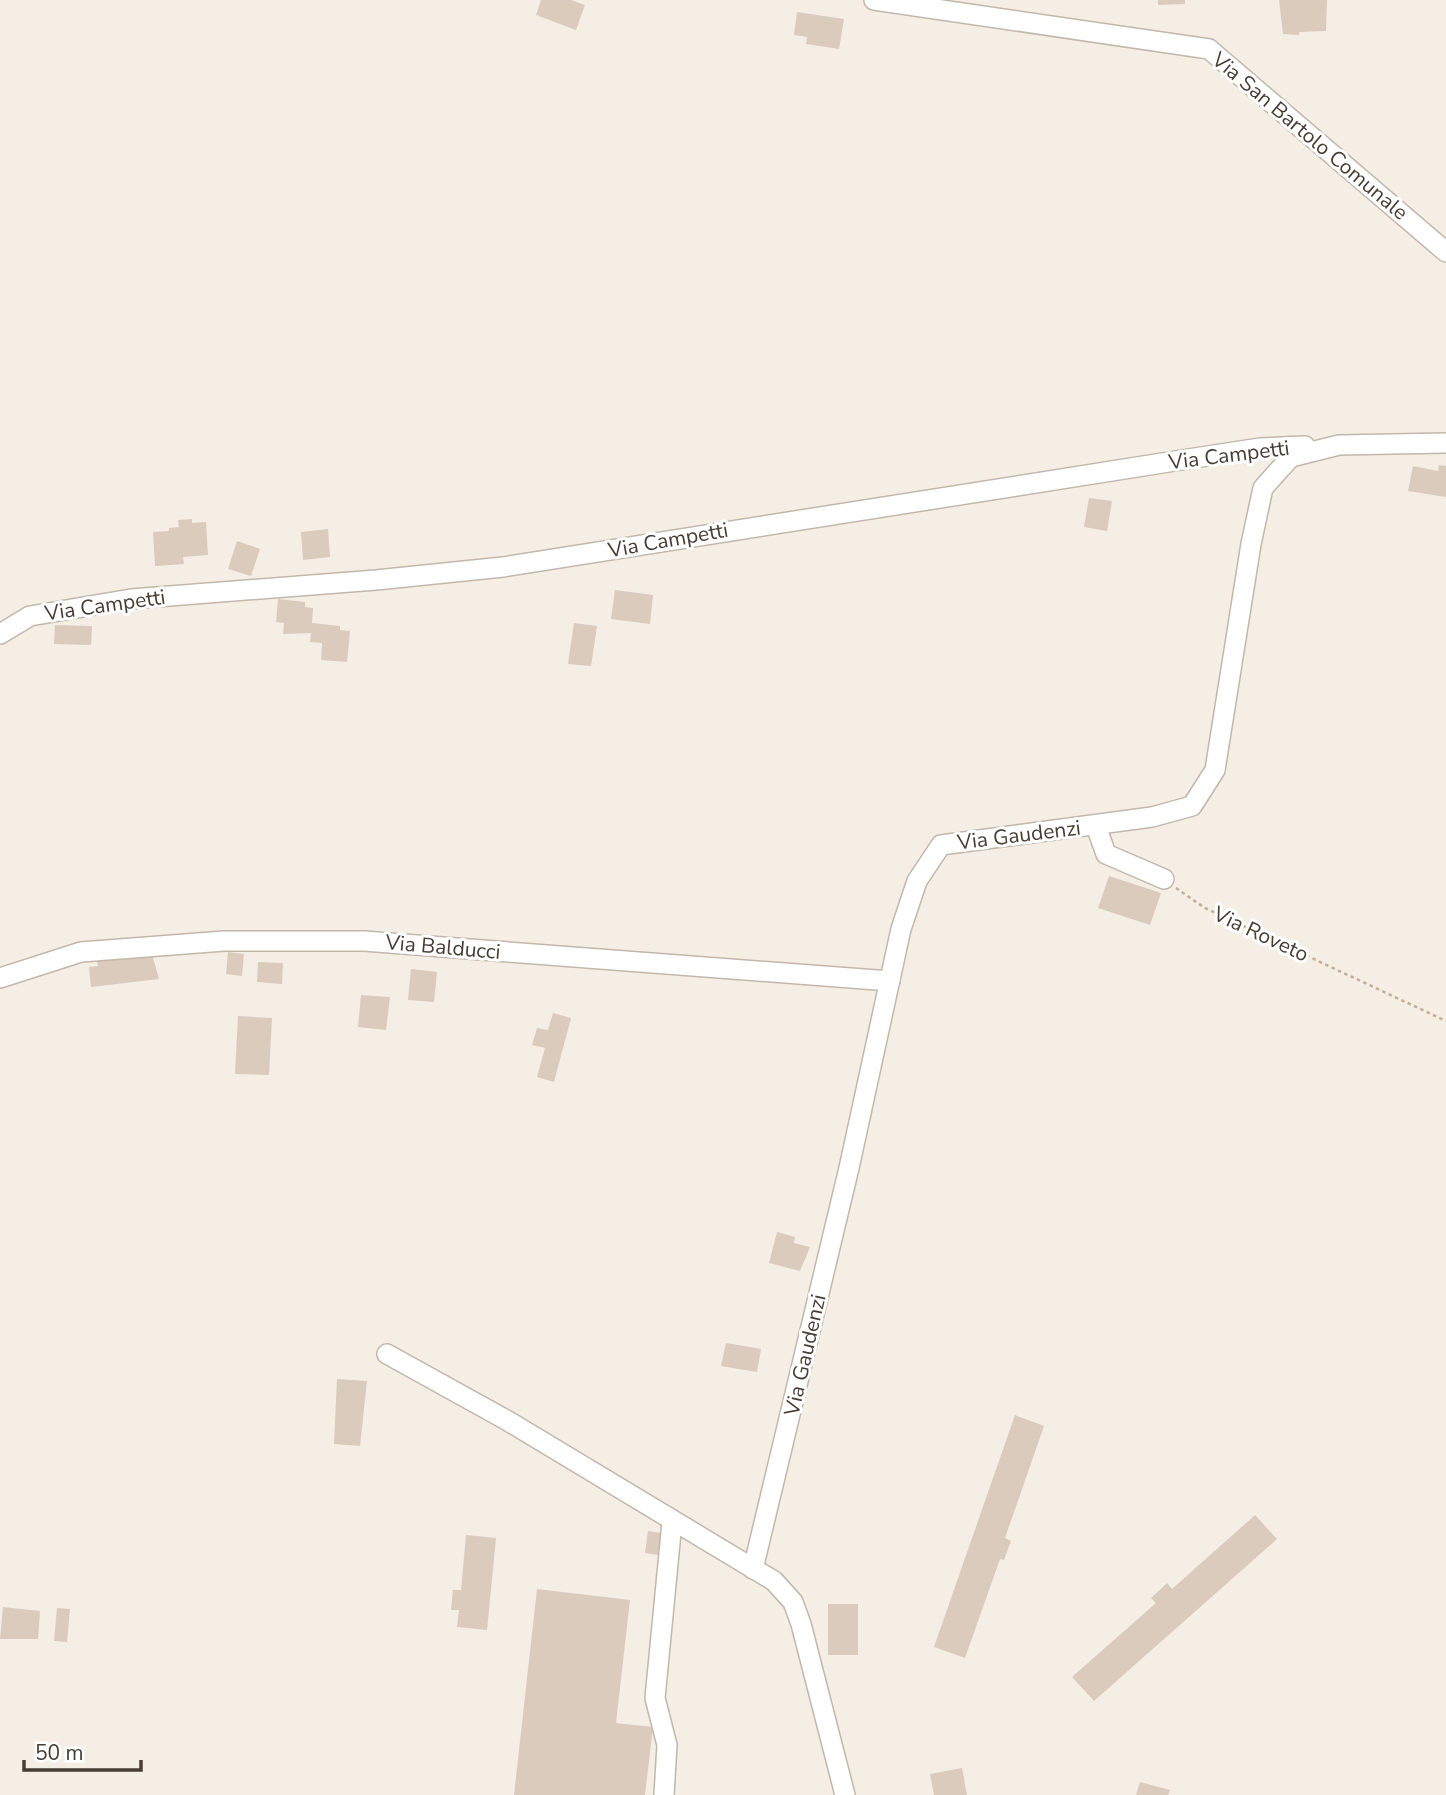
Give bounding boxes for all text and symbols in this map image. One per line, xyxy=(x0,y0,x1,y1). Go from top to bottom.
street label: Via San Bartolo Comunale xyxy=(1205,45,1414,226)
street label: Via Campetti xyxy=(1166,434,1291,476)
street label: Via Campetti xyxy=(605,516,730,565)
street label: Via Campetti xyxy=(42,583,167,627)
street label: Via Gaudenzi xyxy=(955,814,1082,857)
street label: Via Roveto xyxy=(1208,899,1313,968)
street label: Via Balducci xyxy=(383,928,502,966)
street label: Via Gaudenzi xyxy=(777,1291,833,1420)
scale bar xyxy=(24,1728,142,1772)
text: 50 m xyxy=(35,1739,84,1767)

